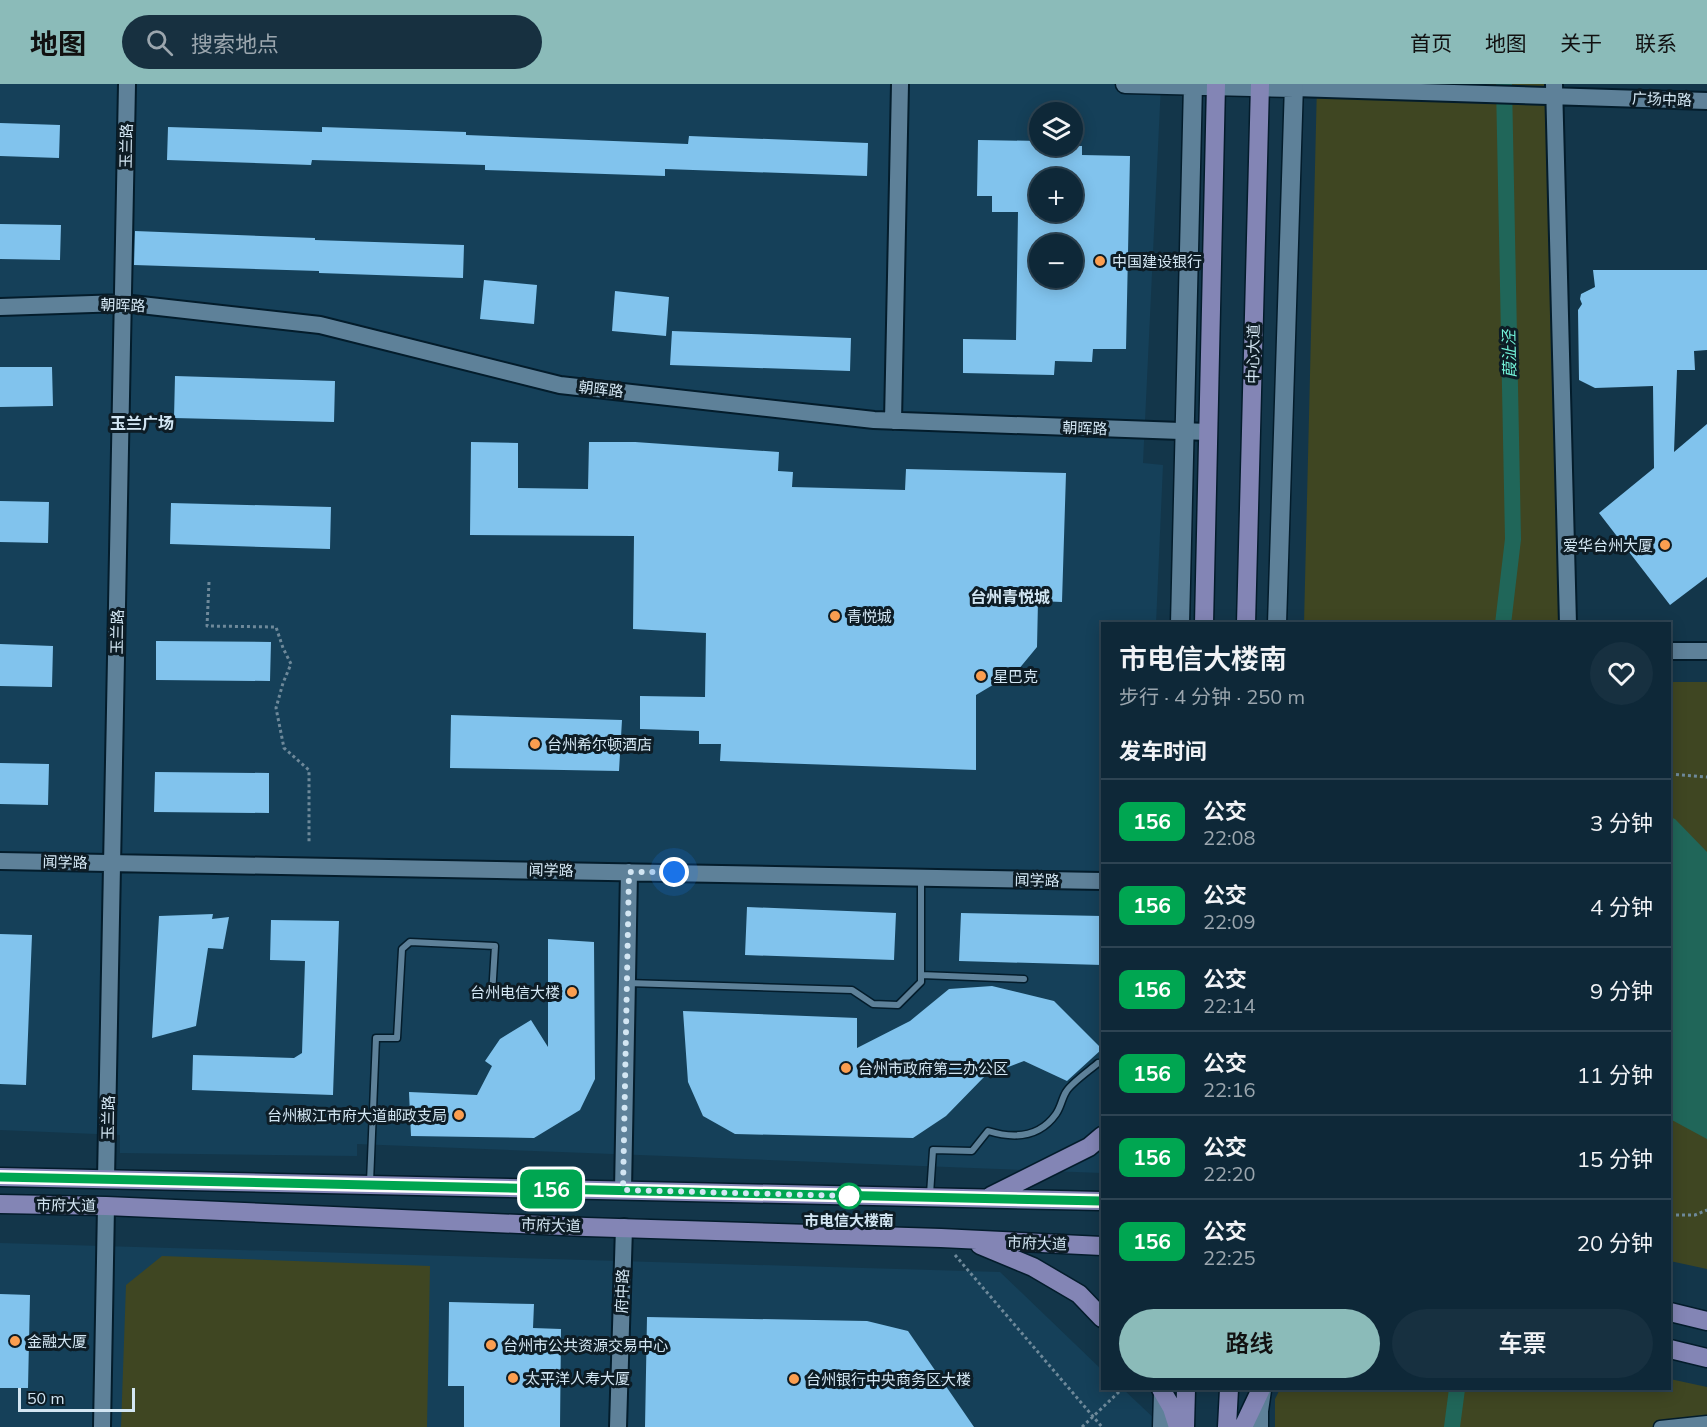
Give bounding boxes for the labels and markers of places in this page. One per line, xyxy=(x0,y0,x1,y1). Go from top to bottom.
place label: 中国建设银行 xyxy=(1112,252,1202,271)
marker: 中国建设银行 xyxy=(1093,254,1107,268)
place label: 爱华台州大厦 xyxy=(1563,536,1653,555)
marker: 爱华台州大厦 xyxy=(1658,538,1672,552)
place label: 青悦城 xyxy=(847,607,892,626)
marker: 青悦城 xyxy=(828,609,842,623)
place label: 星巴克 xyxy=(993,667,1038,686)
marker: 星巴克 xyxy=(974,669,988,683)
place label: 台州希尔顿酒店 xyxy=(547,735,652,754)
marker: 台州希尔顿酒店 xyxy=(528,737,542,751)
place label: 台州电信大楼 xyxy=(470,983,560,1002)
marker: 台州电信大楼 xyxy=(565,985,579,999)
place label: 台州市政府第二办公区 xyxy=(858,1059,1008,1078)
marker: 台州市政府第二办公区 xyxy=(839,1061,853,1075)
place label: 台州椒江市府大道邮政支局 xyxy=(267,1106,447,1125)
marker: 台州椒江市府大道邮政支局 xyxy=(452,1108,466,1122)
marker: 市电信大楼南 xyxy=(836,1183,862,1209)
place label: 市电信大楼南 xyxy=(804,1211,894,1230)
place label: 金融大厦 xyxy=(27,1332,87,1351)
marker: 金融大厦 xyxy=(8,1334,22,1348)
place label: 台州市公共资源交易中心 xyxy=(503,1336,668,1355)
marker: 台州市公共资源交易中心 xyxy=(484,1338,498,1352)
place label: 太平洋人寿大厦 xyxy=(525,1369,630,1388)
place label: 台州银行中央商务区大楼 xyxy=(806,1370,971,1389)
marker: 太平洋人寿大厦 xyxy=(506,1371,520,1385)
marker: 台州银行中央商务区大楼 xyxy=(787,1372,801,1386)

